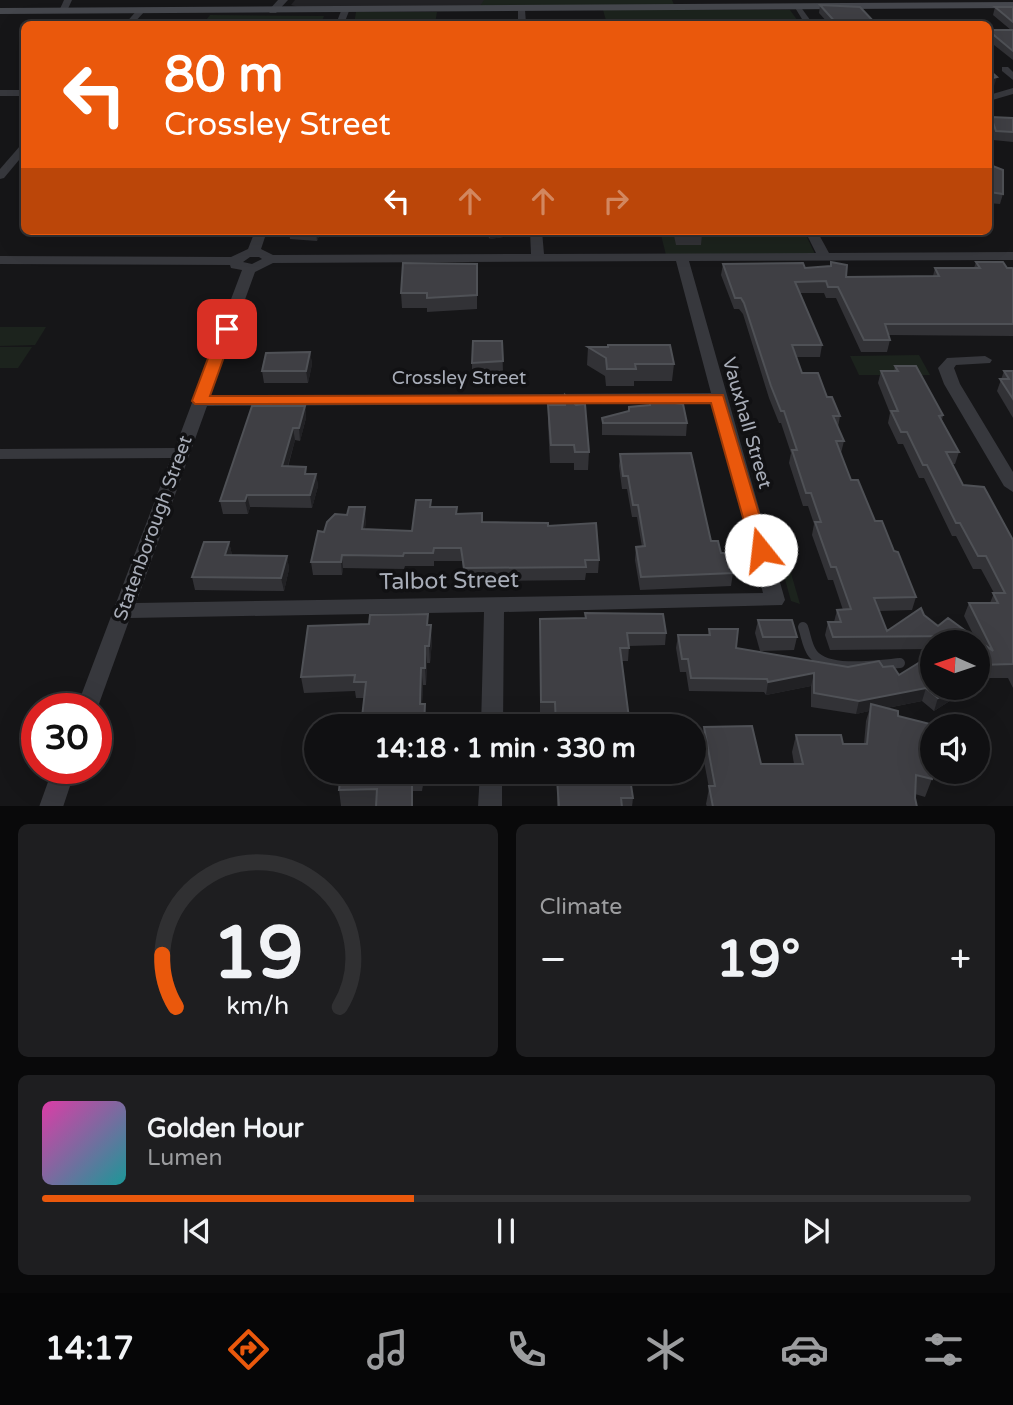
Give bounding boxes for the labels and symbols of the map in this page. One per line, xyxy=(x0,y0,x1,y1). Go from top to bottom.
pin xyxy=(197,299,257,359)
street label: Vauxhall Street xyxy=(718,355,776,491)
street label: Crossley Street xyxy=(392,367,526,389)
street label: Statenborough Street xyxy=(109,433,197,623)
position arrow xyxy=(724,513,798,587)
street label: Talbot Street xyxy=(379,566,519,596)
north arrow xyxy=(920,630,990,700)
speed limit sign: 30 xyxy=(21,693,112,784)

